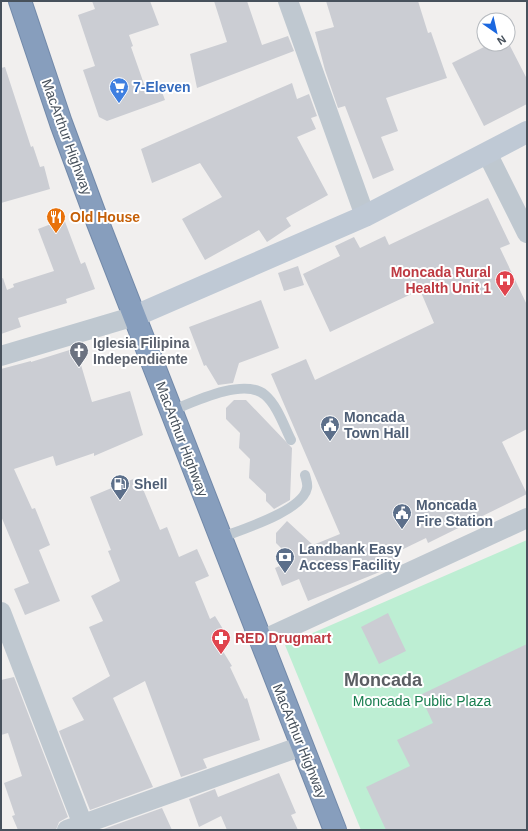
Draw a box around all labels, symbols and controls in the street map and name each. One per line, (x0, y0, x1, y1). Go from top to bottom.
north arrow (476, 12, 516, 52)
text: N (495, 33, 508, 48)
supermarket icon: 7-Eleven (108, 76, 130, 104)
street label: MacArthur Highway (39, 77, 95, 197)
place label: 7-Eleven (133, 79, 191, 95)
restaurant icon: Old House (45, 206, 67, 234)
place label: Old House (70, 209, 140, 225)
place label: Moncada Rural Health Unit 1 (391, 264, 491, 296)
hospital icon: Moncada Rural Health Unit 1 (494, 269, 516, 297)
place label: Iglesia Filipina Independiente (93, 335, 190, 367)
church icon: Iglesia Filipina Independiente (68, 340, 90, 368)
street label: MacArthur Highway (153, 379, 211, 499)
place label: Moncada Town Hall (344, 409, 409, 441)
public building icon: Moncada Town Hall (319, 414, 341, 442)
fuel station icon: Shell (109, 473, 131, 501)
place label: Shell (134, 476, 167, 492)
place label: Moncada Fire Station (416, 497, 493, 529)
public building icon: Moncada Fire Station (391, 502, 413, 530)
place label: Landbank Easy Access Facility (299, 541, 402, 573)
bank icon: Landbank Easy Access Facility (274, 546, 296, 574)
pharmacy icon: RED Drugmart (210, 627, 232, 655)
place label: RED Drugmart (235, 630, 332, 646)
district label: Moncada (344, 670, 423, 690)
street label: MacArthur Highway (270, 681, 330, 801)
park label: Moncada Public Plaza (353, 693, 491, 709)

